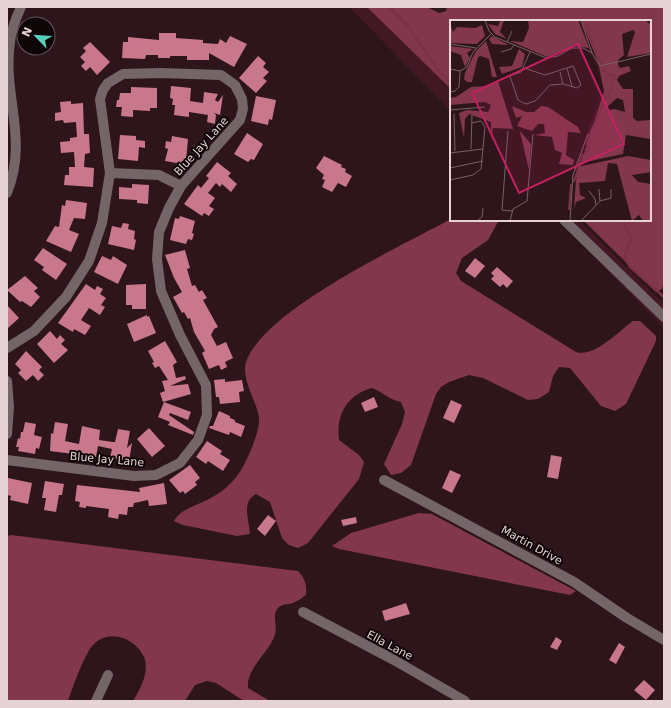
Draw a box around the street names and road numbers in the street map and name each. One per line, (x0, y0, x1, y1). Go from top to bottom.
street label: Blue Jay Lane (172, 114, 231, 178)
street label: Blue Jay Lane (69, 450, 145, 469)
street label: Martin Drive (499, 523, 565, 568)
street label: Ella Lane (365, 628, 415, 663)

